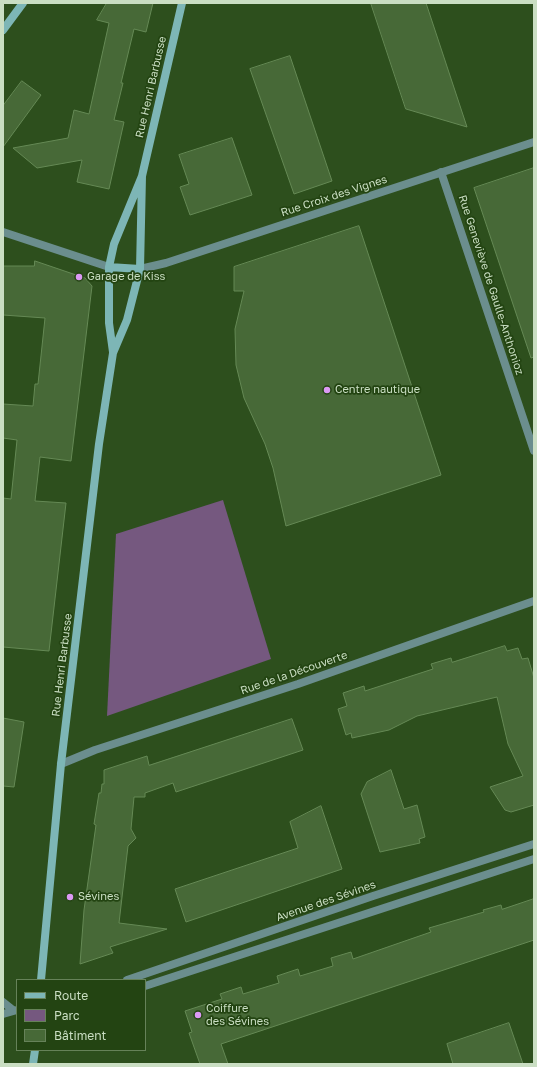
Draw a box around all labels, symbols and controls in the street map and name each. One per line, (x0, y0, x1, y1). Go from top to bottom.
street label: Rue Henri Barbusse (133, 35, 169, 139)
street label: Rue Croix des Vignes (279, 173, 389, 219)
street label: Rue Geneviève de Gaulle-Anthonioz (456, 193, 526, 377)
place label: Garage de Kiss (87, 270, 165, 284)
marker: Garage de Kiss (74, 272, 84, 282)
place label: Centre nautique (335, 383, 420, 397)
marker: Centre nautique (322, 385, 332, 395)
street label: Rue Henri Barbusse (49, 613, 75, 717)
street label: Rue de la Découverte (239, 648, 349, 698)
street label: Avenue des Sévines (274, 878, 378, 924)
place label: Sévines (78, 890, 119, 904)
marker: Sévines (65, 892, 75, 902)
legend (16, 979, 146, 1051)
text: Route (54, 988, 88, 1003)
place label: Coiffure des Sévines (206, 1002, 269, 1028)
text: Parc (54, 1008, 80, 1023)
marker: Coiffure des Sévines (193, 1010, 203, 1020)
text: Bâtiment (54, 1028, 106, 1043)

